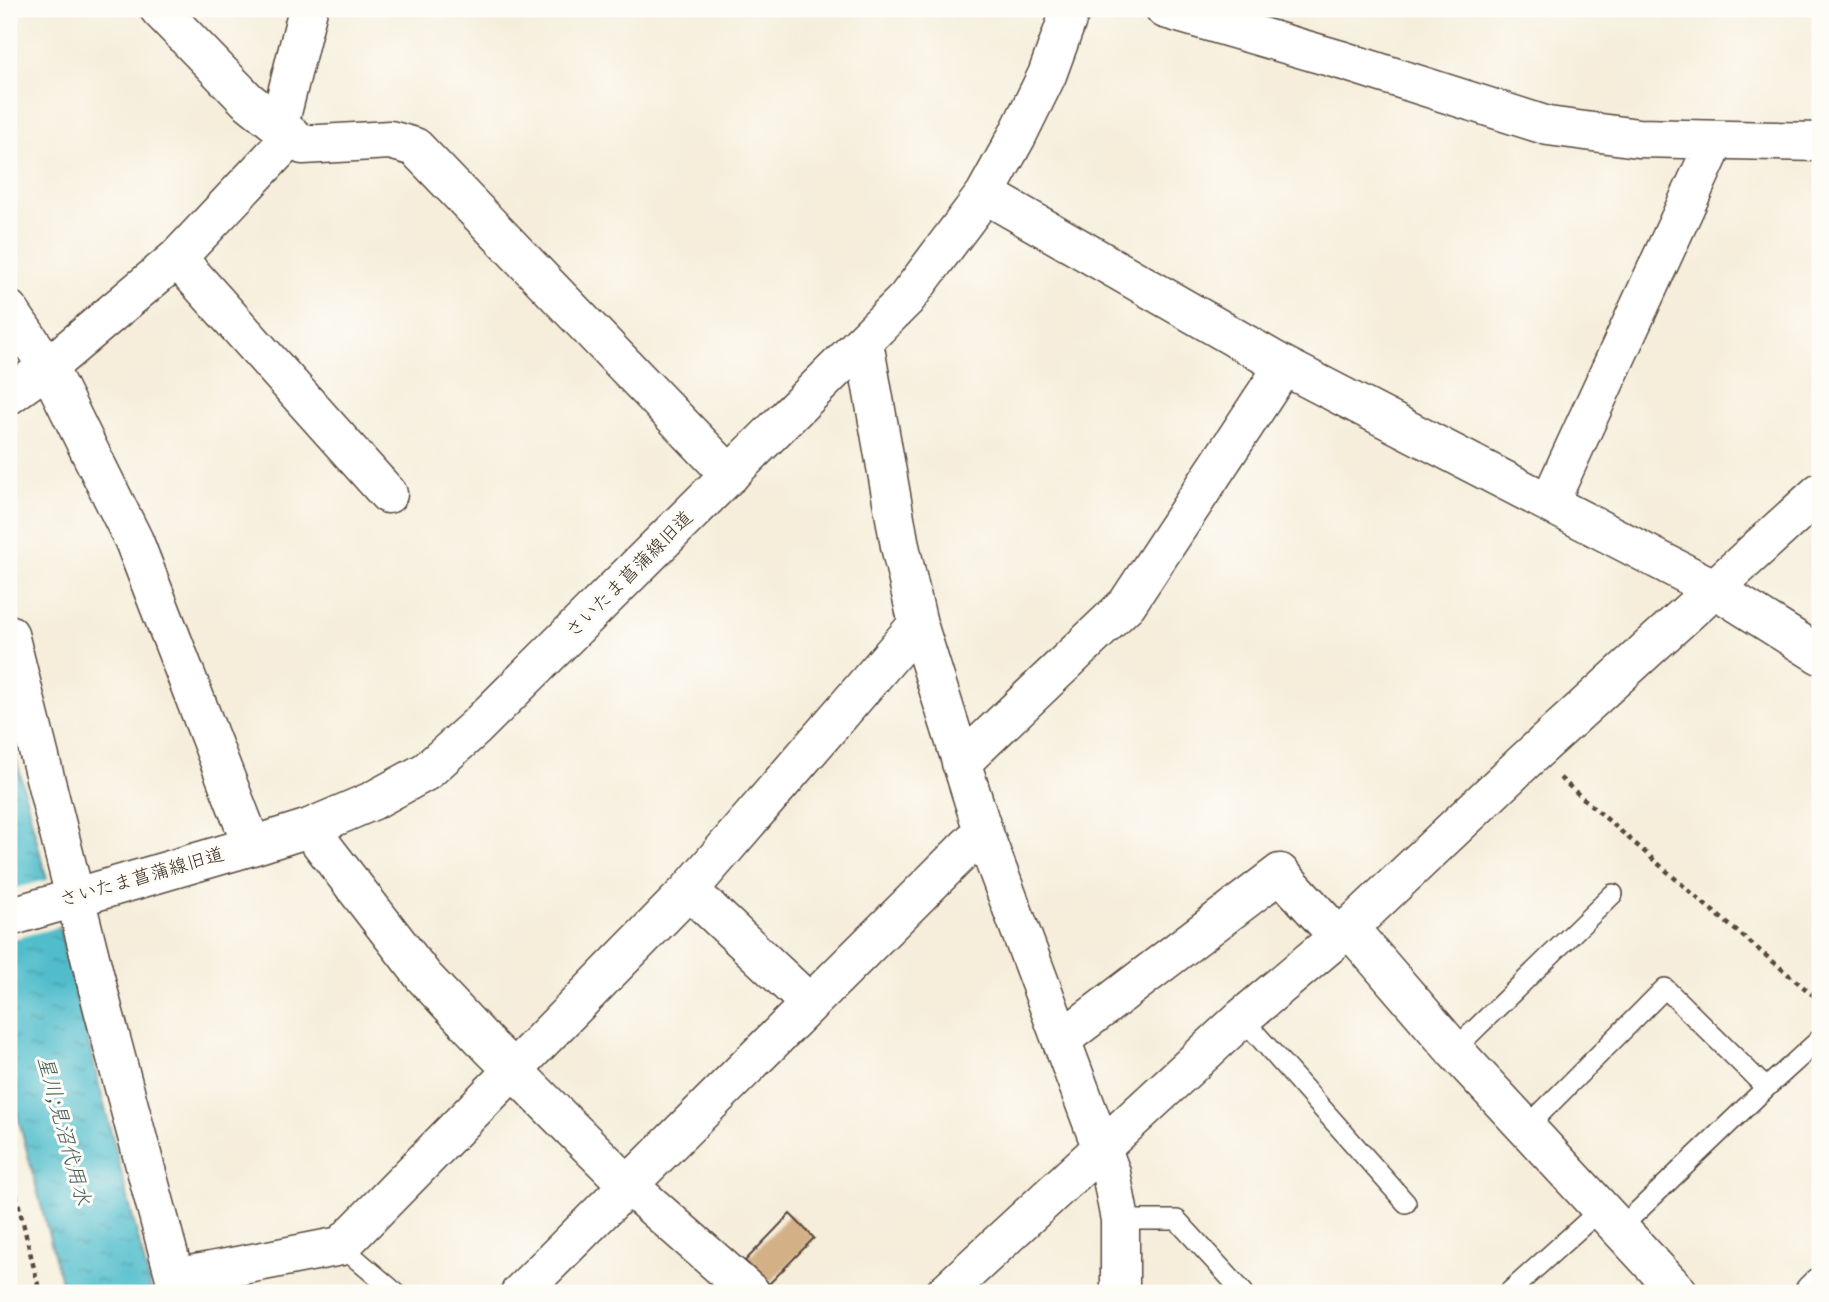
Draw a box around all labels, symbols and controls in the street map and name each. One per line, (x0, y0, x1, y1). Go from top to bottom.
street label: さいたま菖蒲線旧道 (559, 504, 701, 646)
street label: さいたま菖蒲線旧道 (56, 840, 228, 916)
water label: 星川;見沼代用水 (27, 1053, 99, 1209)

